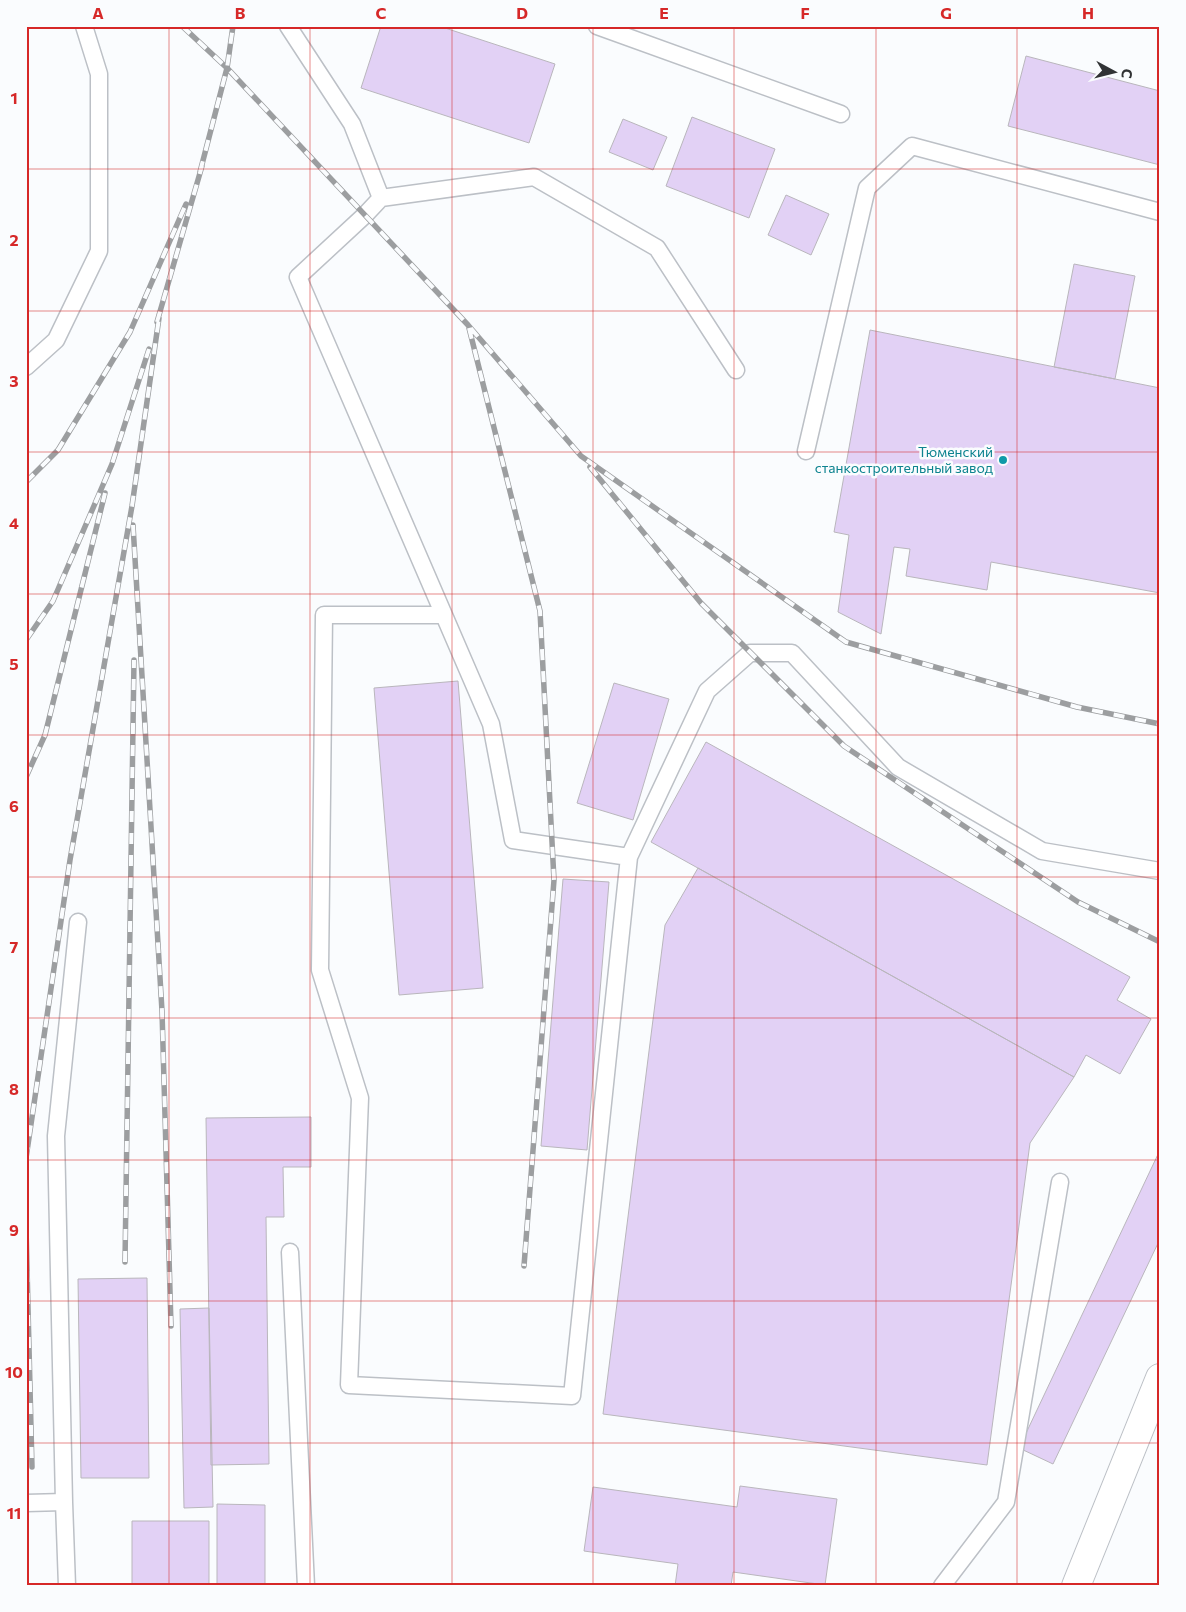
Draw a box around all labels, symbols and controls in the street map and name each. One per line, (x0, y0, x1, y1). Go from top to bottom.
text: A (92, 3, 104, 22)
text: B (235, 3, 246, 22)
text: C (376, 3, 387, 22)
text: D (516, 3, 528, 22)
text: E (659, 3, 669, 22)
text: F (800, 3, 810, 22)
text: G (940, 3, 952, 22)
text: H (1082, 3, 1094, 22)
north arrow (1088, 48, 1138, 98)
text: С (1118, 68, 1136, 79)
text: 1 (10, 88, 18, 107)
text: 2 (9, 230, 19, 249)
text: 3 (9, 371, 19, 390)
place label: Тюменский станкостроительный завод (815, 443, 993, 476)
marker: Тюменский станкостроительный завод (997, 454, 1009, 466)
text: 4 (9, 513, 19, 532)
text: 5 (9, 654, 19, 673)
text: 6 (9, 796, 19, 815)
text: 7 (10, 937, 19, 956)
text: 8 (9, 1079, 19, 1098)
text: 9 (9, 1220, 19, 1239)
text: 10 (5, 1362, 23, 1381)
text: 11 (7, 1503, 21, 1522)

